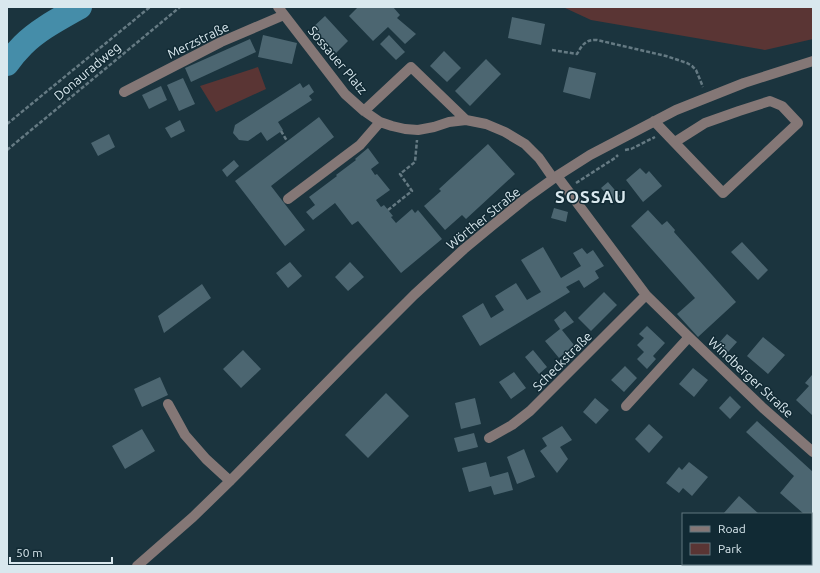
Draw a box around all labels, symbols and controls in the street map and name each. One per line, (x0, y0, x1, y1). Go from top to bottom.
street label: Merzstraße (165, 19, 231, 61)
street label: Sossauer Platz (306, 23, 370, 97)
street label: Donauradweg (51, 39, 123, 103)
street label: Wörther Straße (443, 184, 523, 252)
district label: SOSSAU (555, 187, 627, 206)
street label: Scheckstraße (530, 329, 594, 393)
street label: Windberger Straße (706, 334, 796, 420)
legend (682, 513, 812, 565)
text: Road (718, 522, 746, 535)
scale bar (10, 539, 112, 565)
text: Park (718, 542, 742, 555)
text: 50 m (16, 546, 43, 559)

